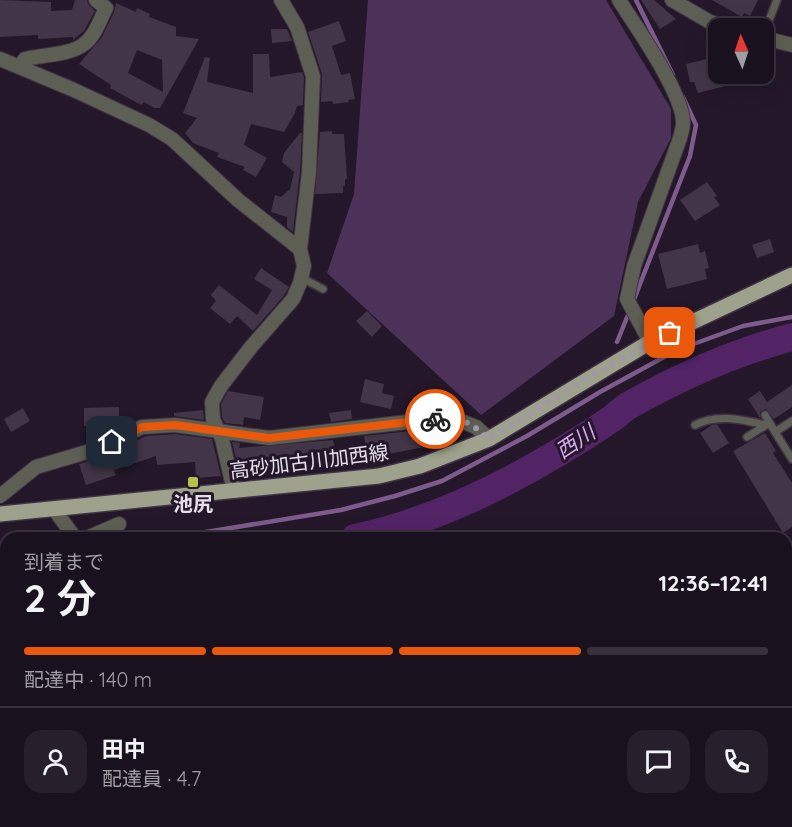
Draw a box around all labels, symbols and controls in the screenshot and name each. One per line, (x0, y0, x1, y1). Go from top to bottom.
north arrow (708, 18, 774, 84)
map controls (708, 18, 774, 84)
pin (644, 307, 695, 358)
icon: bag (653, 316, 686, 349)
courier (405, 389, 465, 449)
icon: bike (419, 403, 452, 436)
pin (86, 416, 137, 467)
water label: 西川 (550, 417, 601, 464)
icon: home (95, 425, 128, 458)
street label: 高砂加古川加西線 (228, 439, 390, 483)
marker: 池尻 (186, 475, 200, 489)
place label: 池尻 (173, 491, 213, 516)
text: 到着まで (24, 549, 104, 574)
text: 12:36–12:41 (659, 569, 768, 597)
text: 2 分 (24, 573, 96, 622)
text: 配達中 · 140 m (24, 667, 152, 692)
button: person (24, 730, 87, 793)
button: chat (627, 730, 690, 793)
button: phone (705, 730, 768, 793)
text: 田中 (102, 735, 146, 763)
text: 配達員 · 4.7 (102, 766, 201, 791)

